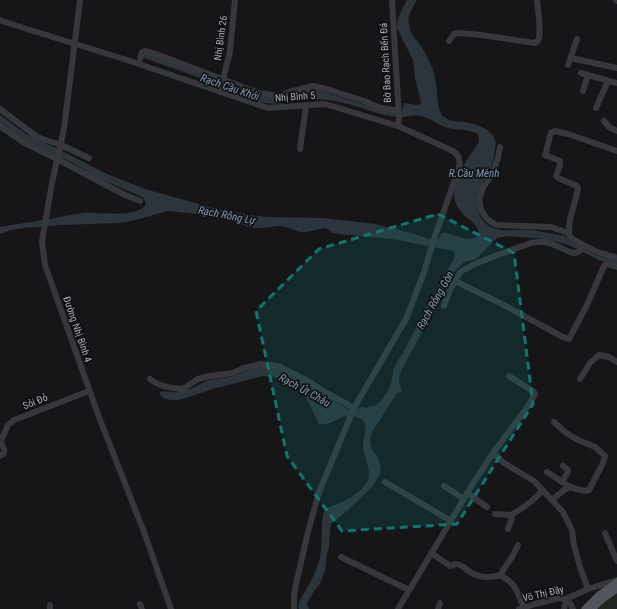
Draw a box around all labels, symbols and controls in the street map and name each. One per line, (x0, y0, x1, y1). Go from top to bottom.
street label: Nhị Bình 26 (212, 15, 230, 61)
street label: Bờ Bao Rạch Bến Đá (377, 22, 394, 103)
water label: Rạch Cầu Khởi (199, 71, 261, 104)
street label: Nhị Bình 5 (275, 90, 316, 104)
water label: R.Cầu Mênh (449, 167, 499, 180)
water label: Rạch Rỗng Lự (197, 204, 258, 228)
water label: Rạch Rỗng Gòn (414, 269, 457, 331)
street label: Đường Nhị Bình 4 (60, 295, 94, 364)
water label: Rạch Út Châu (277, 371, 333, 410)
street label: Sỏi Đỏ (21, 392, 49, 411)
street label: Võ Thị Đầy (521, 582, 565, 605)

